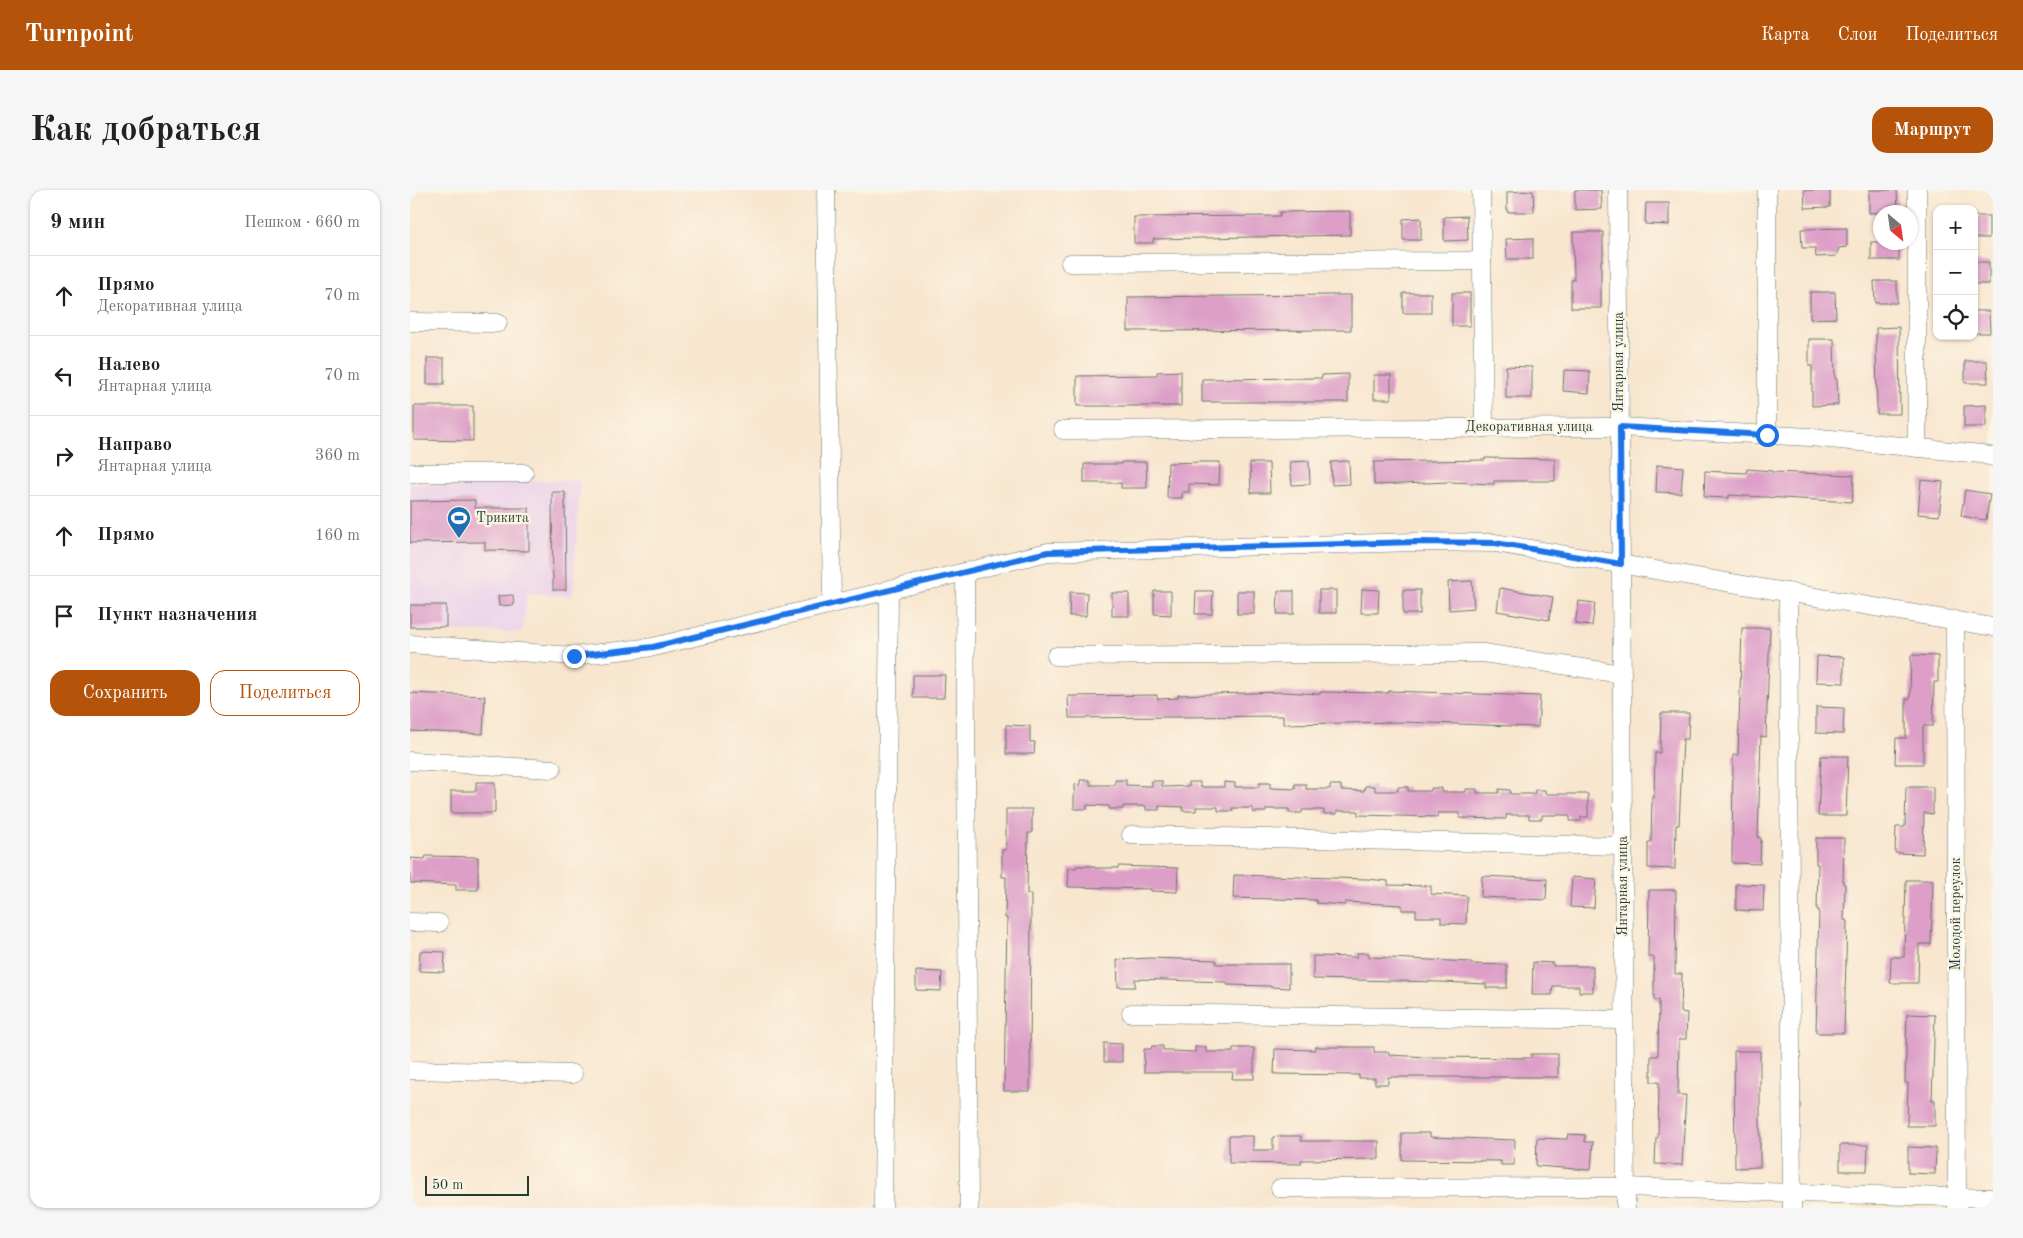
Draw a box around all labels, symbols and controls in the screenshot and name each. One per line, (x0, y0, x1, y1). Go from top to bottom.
text: Turnpoint (25, 23, 133, 47)
text: Карта (1761, 26, 1810, 44)
text: Слои (1838, 26, 1877, 44)
text: Поделиться (1905, 26, 1998, 44)
button: Маршрут (1872, 107, 1993, 153)
text: Как добраться (30, 113, 261, 148)
north arrow (1873, 205, 1918, 250)
map controls (1933, 205, 1978, 340)
button: + (1933, 205, 1978, 250)
text: 9 мин (50, 212, 105, 233)
text: Пешком · 660 m (244, 215, 360, 231)
button: − (1933, 250, 1978, 295)
text: Прямо (97, 276, 155, 295)
icon: ahead (50, 282, 78, 310)
text: 70 m (324, 288, 360, 304)
button: locate (1933, 295, 1978, 340)
text: Декоративная улица (97, 299, 243, 315)
street label: Янтарная улица (1612, 312, 1626, 412)
text: Налево (97, 356, 160, 375)
icon: left (50, 362, 78, 390)
text: 70 m (324, 368, 360, 384)
text: Янтарная улица (97, 379, 212, 395)
street label: Декоративная улица (1465, 420, 1593, 434)
route start (1756, 424, 1779, 447)
text: Направо (97, 436, 172, 455)
icon: right (50, 442, 78, 470)
text: 360 m (315, 448, 360, 464)
text: Янтарная улица (97, 459, 212, 475)
sports icon: Трикита (446, 505, 472, 539)
place label: Трикита (476, 511, 529, 525)
icon: ahead (50, 522, 78, 550)
text: Прямо (97, 526, 155, 545)
text: 160 m (315, 528, 360, 544)
icon: arrive (50, 602, 78, 630)
text: Пункт назначения (97, 606, 257, 625)
route end (563, 645, 586, 668)
button: Сохранить (50, 670, 200, 716)
button: Поделиться (210, 670, 360, 716)
street label: Янтарная улица (1616, 836, 1630, 936)
street label: Молодой переулок (1949, 857, 1963, 971)
scale bar (425, 1173, 529, 1196)
text: 50 m (432, 1178, 463, 1192)

